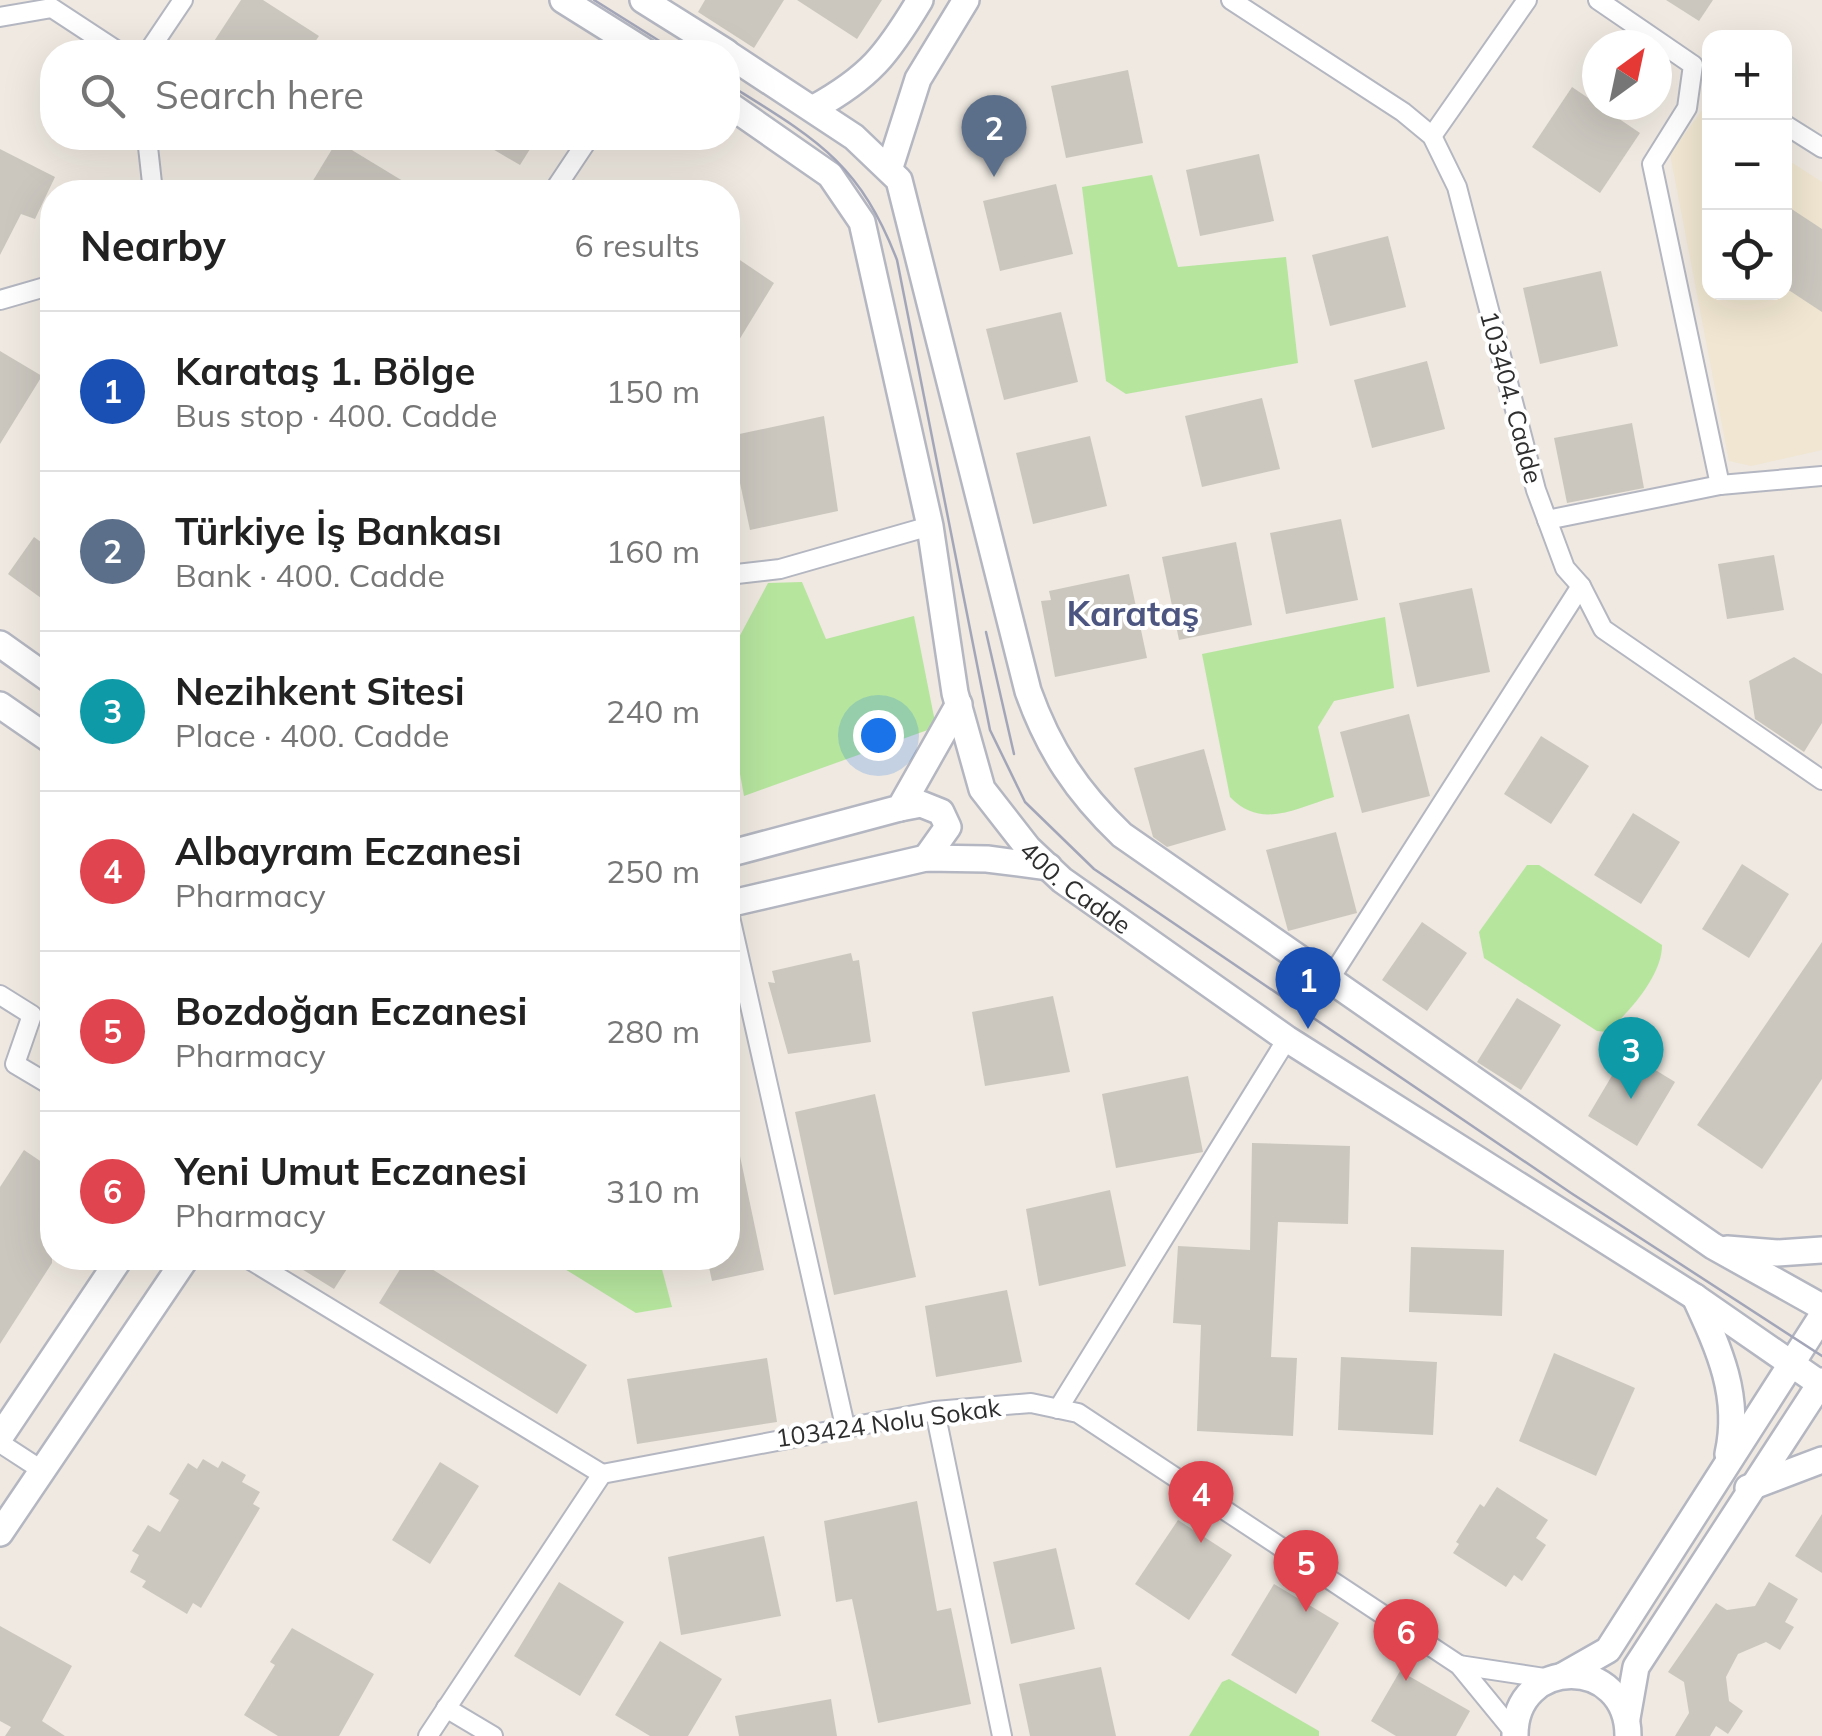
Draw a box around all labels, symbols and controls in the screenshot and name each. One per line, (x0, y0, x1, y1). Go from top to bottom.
north arrow (1582, 30, 1672, 120)
map controls (1702, 30, 1792, 300)
button: + (1702, 30, 1792, 120)
search box (40, 40, 740, 150)
icon: search (75, 68, 130, 123)
text: Search here (155, 71, 364, 119)
pin: 2 (962, 94, 1026, 177)
button: − (1702, 120, 1792, 210)
button: locate (1702, 210, 1792, 300)
text: Nearby (80, 219, 226, 272)
text: 6 results (575, 225, 700, 265)
street label: 103404. Cadde (1474, 307, 1550, 487)
text: Karataş 1. Bölge (175, 347, 475, 395)
text: 1 (103, 371, 122, 411)
text: 150 m (606, 371, 700, 411)
text: Bus stop · 400. Cadde (175, 395, 497, 435)
text: Türkiye İş Bankası (175, 507, 502, 555)
text: 2 (103, 531, 122, 571)
text: 160 m (606, 531, 700, 571)
text: Bank · 400. Cadde (175, 555, 445, 595)
district label: Karataş (1067, 591, 1199, 635)
text: Nezihkent Sitesi (175, 667, 465, 715)
text: 3 (103, 691, 122, 731)
text: 240 m (606, 691, 700, 731)
your location (853, 710, 904, 761)
text: Place · 400. Cadde (175, 715, 449, 755)
text: Albayram Eczanesi (175, 827, 522, 875)
street label: 400. Cadde (1014, 834, 1138, 940)
text: 4 (103, 851, 122, 891)
text: 250 m (606, 851, 700, 891)
text: Pharmacy (175, 875, 326, 915)
pin: 1 (1276, 946, 1340, 1029)
text: Bozdoğan Eczanesi (175, 987, 527, 1035)
text: 5 (103, 1011, 122, 1051)
text: 280 m (606, 1011, 700, 1051)
pin: 3 (1598, 1016, 1664, 1099)
text: Pharmacy (175, 1035, 326, 1075)
text: Yeni Umut Eczanesi (175, 1147, 527, 1195)
text: 6 (103, 1171, 122, 1211)
text: 310 m (606, 1171, 700, 1211)
text: Pharmacy (175, 1195, 326, 1235)
street label: 103424 Nolu Sokak (774, 1391, 1004, 1453)
pin: 4 (1168, 1460, 1234, 1543)
pin: 5 (1274, 1530, 1338, 1612)
pin: 6 (1374, 1598, 1438, 1681)

